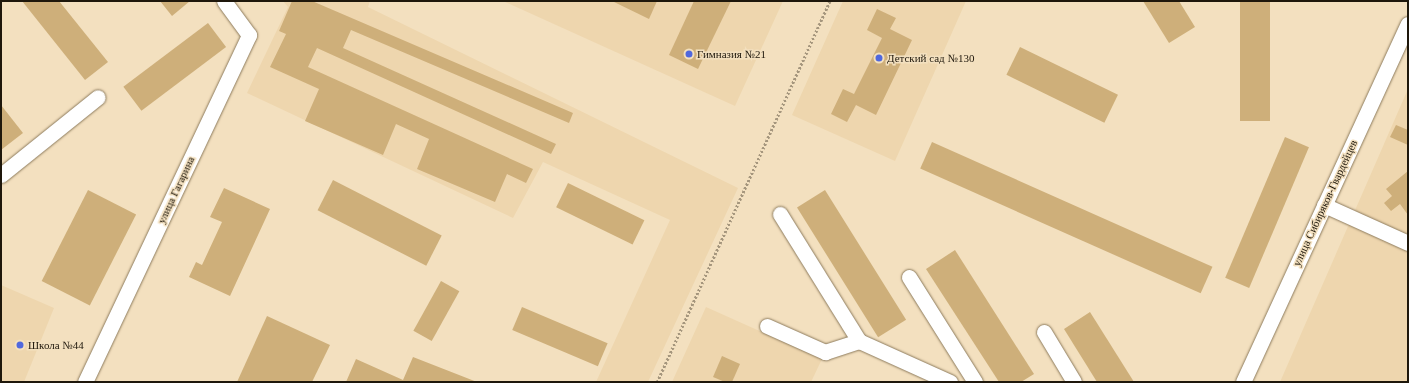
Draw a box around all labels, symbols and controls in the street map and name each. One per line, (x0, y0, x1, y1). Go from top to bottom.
place label: Гимназия №21 (697, 47, 766, 61)
marker: Гимназия №21 (684, 49, 694, 59)
place label: Детский сад №130 (887, 51, 974, 65)
marker: Детский сад №130 (874, 53, 884, 63)
street label: улица Сибиряков-Гвардейцев (1290, 138, 1360, 268)
street label: улица Гагарина (155, 154, 197, 226)
place label: Школа №44 (28, 338, 84, 352)
marker: Школа №44 (15, 340, 25, 350)

